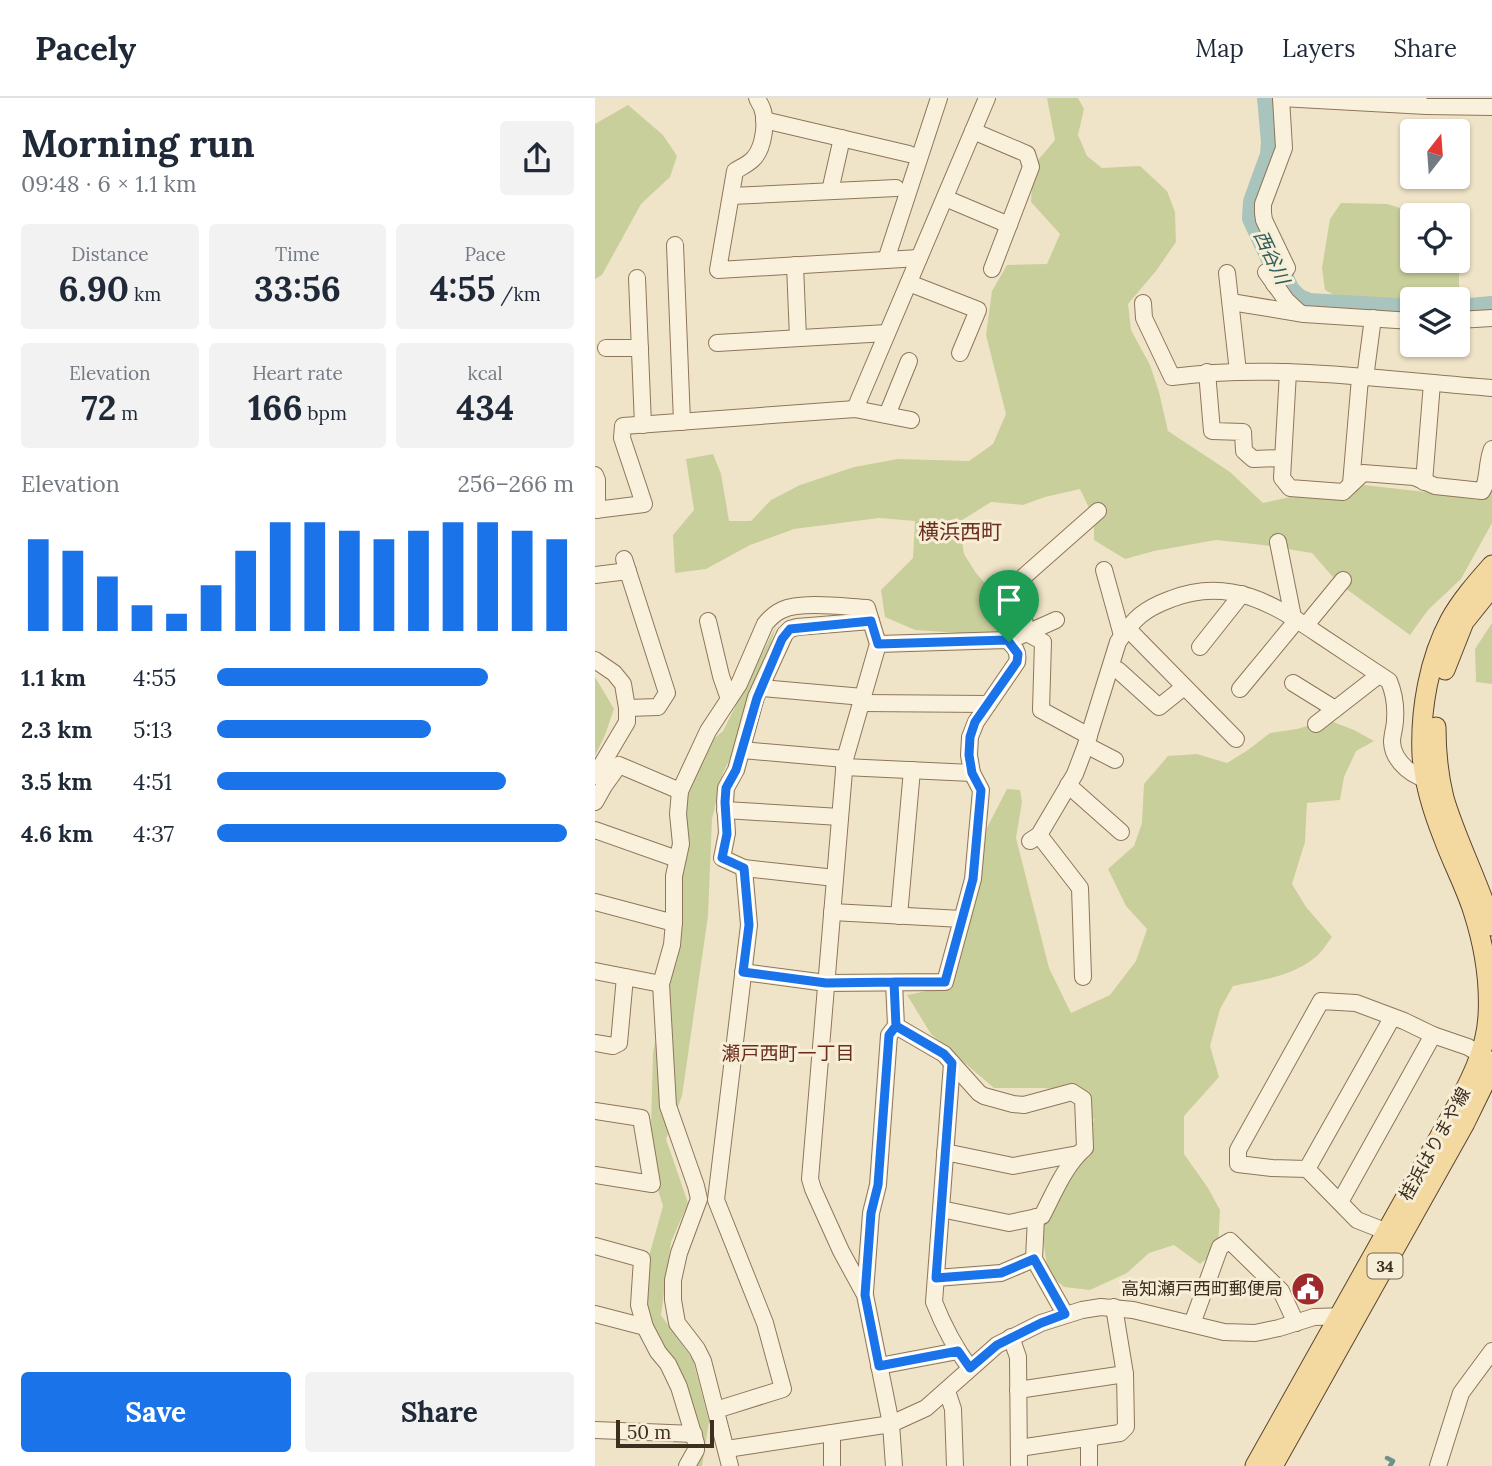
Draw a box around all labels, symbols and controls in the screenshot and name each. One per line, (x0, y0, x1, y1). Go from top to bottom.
text: Pacely (35, 27, 136, 69)
text: Map (1195, 33, 1244, 64)
text: Layers (1282, 33, 1355, 64)
text: Share (1393, 33, 1457, 64)
text: Morning run (21, 119, 255, 167)
north arrow (1400, 119, 1470, 189)
map controls (1400, 119, 1470, 357)
button: share (500, 121, 574, 195)
text: 09:48 · 6 × 1.1 km (21, 169, 197, 198)
button: locate (1400, 203, 1470, 273)
water label: 西谷川 (1249, 226, 1296, 290)
text: Distance (71, 242, 148, 266)
text: Time (275, 242, 320, 266)
text: Pace (464, 242, 506, 266)
text: 6.90 (58, 266, 129, 311)
text: 33:56 (254, 266, 341, 311)
text: 4:55 (430, 266, 495, 311)
text: km (129, 282, 161, 306)
text: /km (495, 282, 541, 306)
button: layers (1400, 287, 1470, 357)
text: Elevation (69, 361, 151, 385)
text: Heart rate (252, 361, 343, 385)
text: kcal (468, 361, 503, 385)
text: 72 (81, 385, 116, 430)
text: 166 (248, 385, 303, 430)
text: 434 (456, 385, 514, 430)
text: m (116, 401, 138, 425)
text: bpm (303, 401, 347, 425)
text: Elevation (21, 469, 120, 498)
text: 256–266 m (457, 469, 574, 498)
district label: 横浜西町 (918, 518, 1002, 545)
pin (979, 570, 1039, 642)
icon: arrive (990, 581, 1028, 619)
text: 1.1 km (21, 663, 86, 692)
text: 4:55 (133, 663, 176, 692)
text: 2.3 km (21, 715, 92, 744)
text: 5:13 (133, 715, 172, 744)
text: 3.5 km (21, 767, 93, 796)
text: 4:51 (133, 767, 172, 796)
text: 4.6 km (21, 819, 93, 848)
text: 4:37 (133, 819, 174, 848)
district label: 瀬戸西町一丁目 (721, 1041, 855, 1065)
street label: 桂浜はりまや線 (1394, 1083, 1475, 1204)
road number: 34 (1367, 1254, 1403, 1278)
public building icon: 高知瀬戸西町郵便局 (1289, 1270, 1327, 1308)
place label: 高知瀬戸西町郵便局 (1121, 1277, 1283, 1300)
button: Save (21, 1372, 291, 1452)
button: Share (305, 1372, 574, 1452)
scale bar (616, 1417, 714, 1449)
text: 50 m (627, 1420, 671, 1444)

